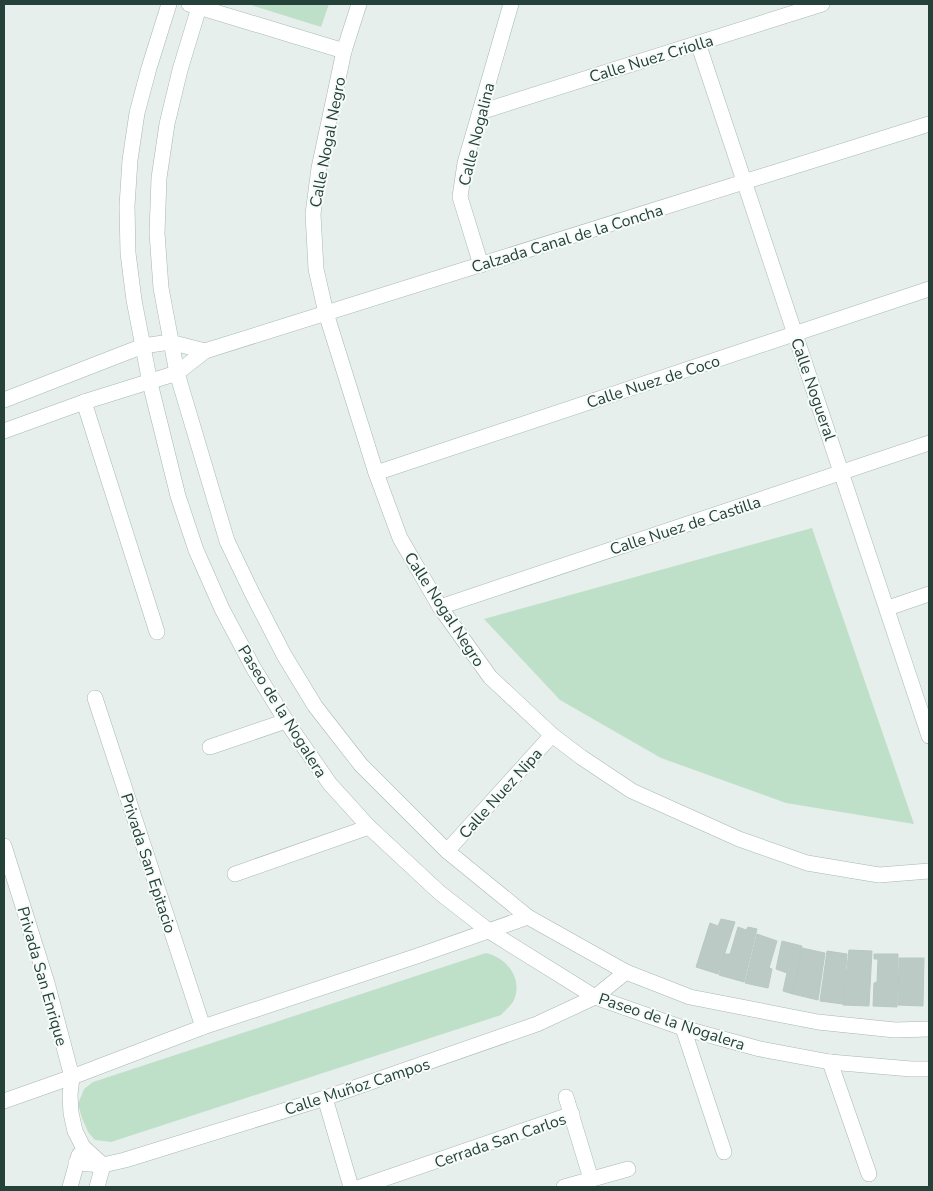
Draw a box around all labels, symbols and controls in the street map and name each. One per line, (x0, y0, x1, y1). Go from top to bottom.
street label: Calle Nuez Criolla (586, 30, 716, 88)
street label: Calle Nogal Negro (305, 75, 351, 209)
street label: Calle Nogalina (454, 80, 500, 188)
street label: Calzada Canal de la Concha (469, 199, 666, 279)
street label: Calle Nogueral (785, 335, 841, 444)
street label: Calle Nuez de Coco (584, 350, 723, 414)
street label: Calle Nuez de Castilla (607, 491, 764, 561)
street label: Calle Nogal Negro (399, 548, 490, 671)
street label: Paseo de la Nogalera (232, 641, 332, 782)
street label: Calle Nuez Nipa (454, 744, 547, 844)
street label: Privada San Epitacio (115, 791, 181, 936)
street label: Privada San Enrique (12, 904, 72, 1049)
street label: Paseo de la Nogalera (596, 988, 748, 1056)
street label: Calle Muñoz Campos (282, 1053, 433, 1121)
street label: Cerrada San Carlos (432, 1108, 569, 1174)

